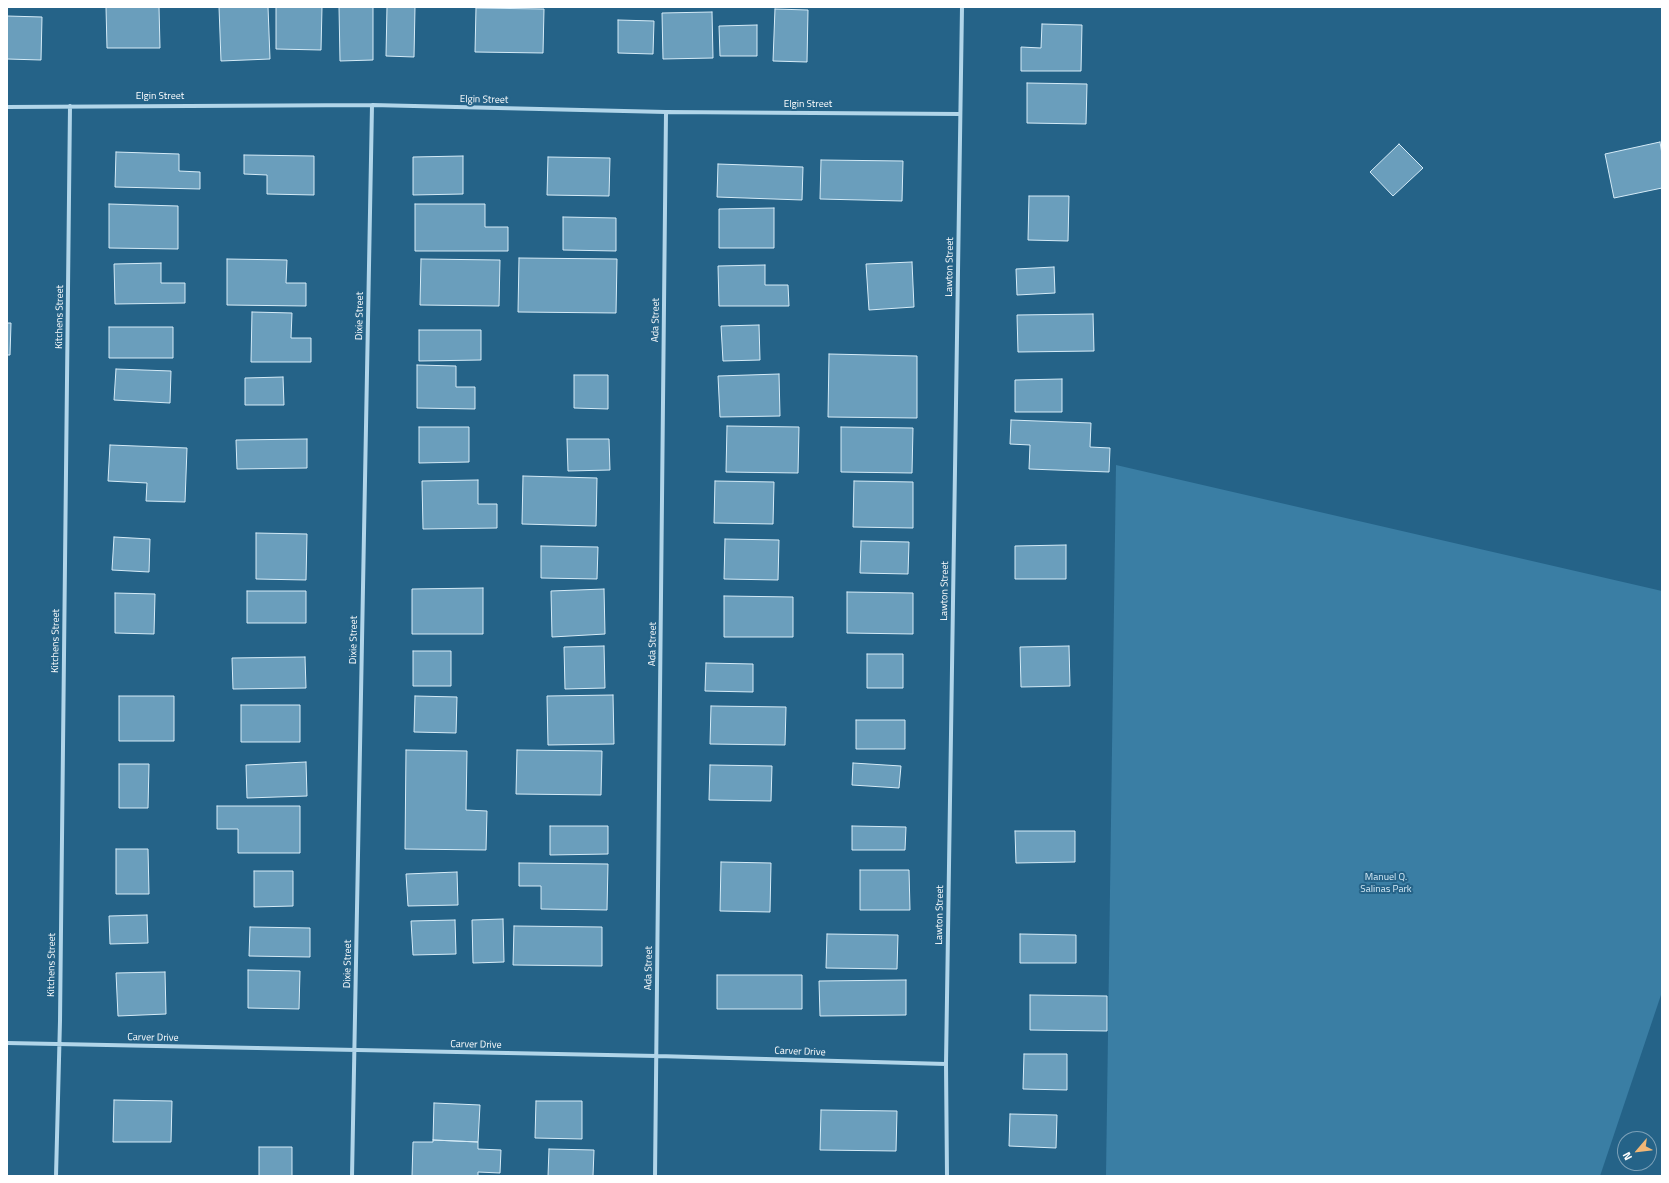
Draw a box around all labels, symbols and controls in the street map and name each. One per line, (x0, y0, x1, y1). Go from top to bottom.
street label: Elgin Street (136, 91, 184, 103)
street label: Elgin Street (460, 94, 508, 106)
street label: Elgin Street (784, 99, 832, 111)
street label: Lawton Street (943, 237, 957, 297)
street label: Kitchens Street (53, 285, 67, 349)
street label: Dixie Street (354, 292, 366, 340)
street label: Ada Street (650, 298, 662, 342)
street label: Lawton Street (938, 561, 952, 621)
street label: Kitchens Street (49, 609, 63, 673)
street label: Dixie Street (348, 616, 360, 664)
street label: Ada Street (647, 622, 659, 666)
park label: Manuel Q. Salinas Park (1360, 872, 1412, 896)
street label: Lawton Street (933, 885, 947, 945)
street label: Kitchens Street (45, 933, 59, 997)
street label: Dixie Street (342, 940, 354, 988)
street label: Ada Street (643, 946, 655, 990)
street label: Carver Drive (127, 1032, 179, 1044)
street label: Carver Drive (450, 1039, 502, 1051)
street label: Carver Drive (774, 1045, 826, 1059)
north arrow (1617, 1131, 1657, 1171)
text: N (1618, 1149, 1636, 1163)

